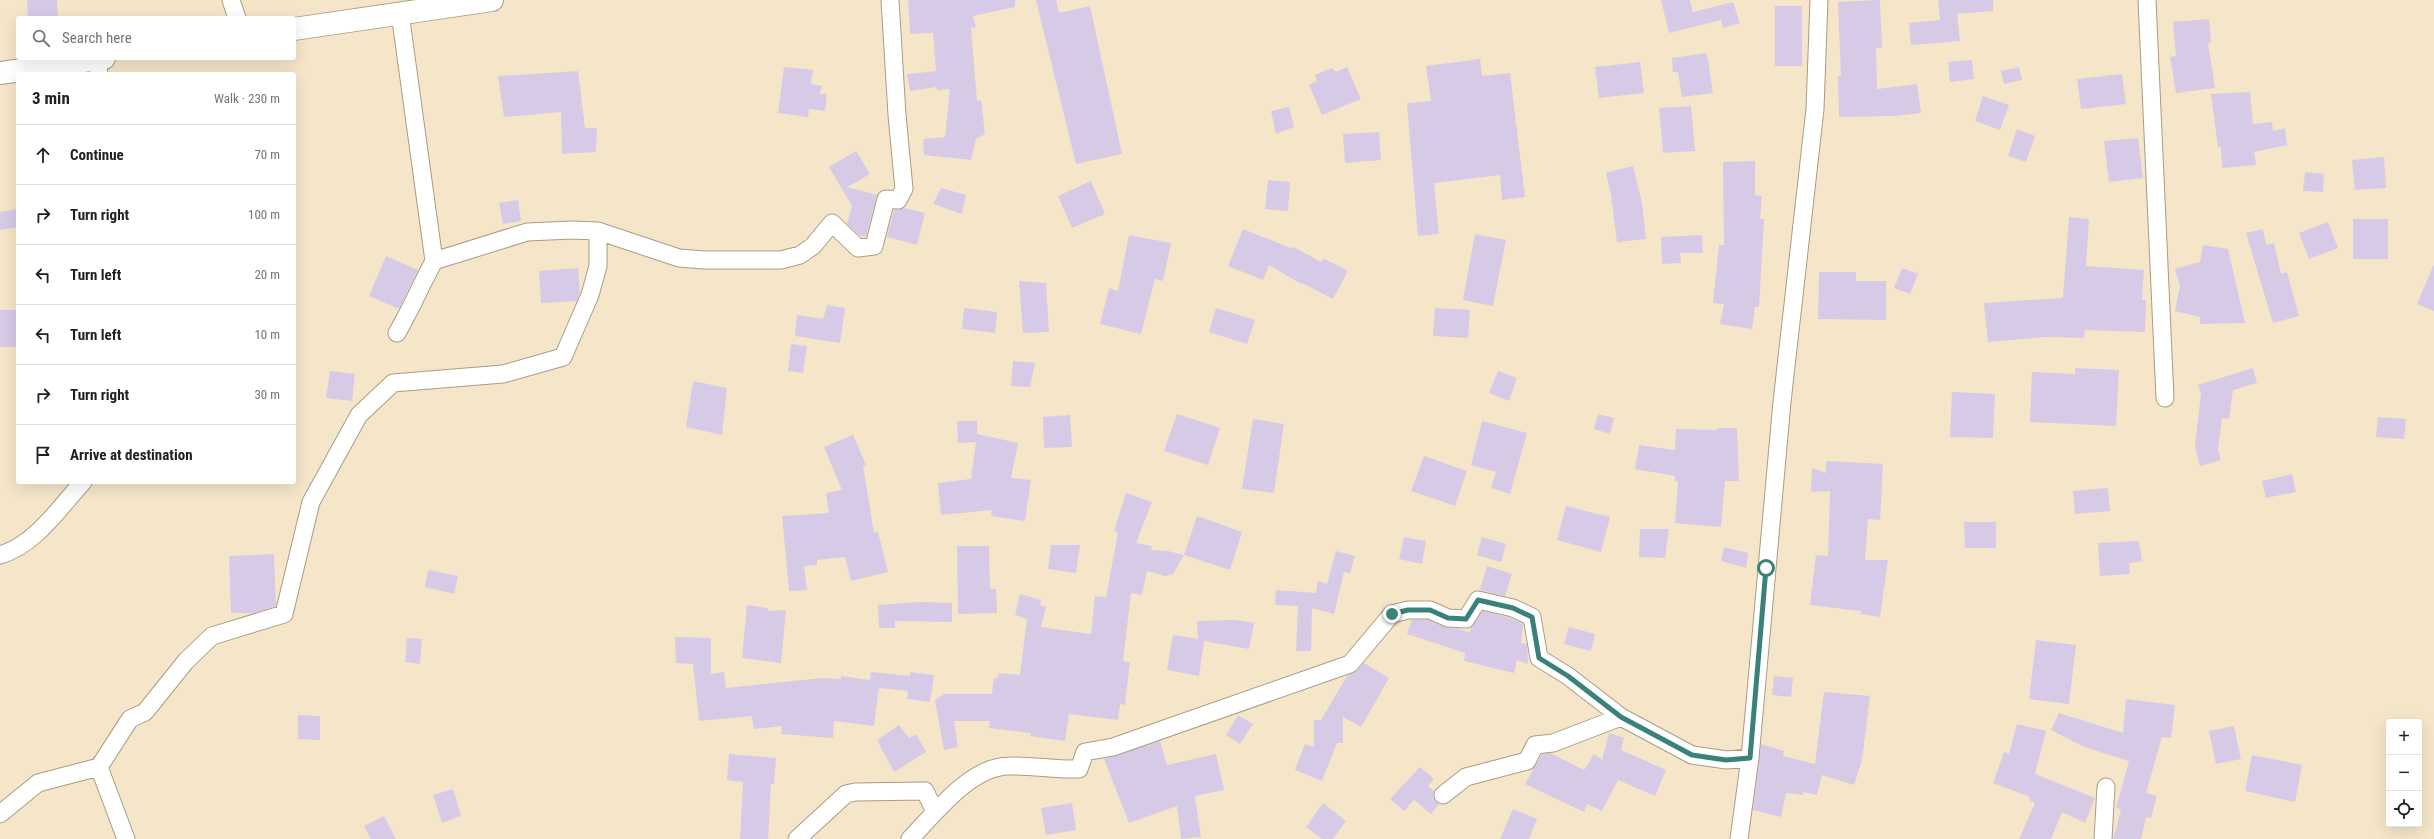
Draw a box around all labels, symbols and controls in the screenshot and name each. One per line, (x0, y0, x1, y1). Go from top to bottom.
search box (16, 16, 296, 60)
icon: search (30, 27, 52, 49)
text: Search here (62, 29, 132, 47)
text: 3 min (32, 88, 70, 108)
text: Walk · 230 m (214, 91, 280, 106)
icon: ahead (32, 144, 54, 166)
text: Continue (70, 146, 124, 164)
text: 70 m (254, 147, 280, 162)
icon: right (32, 204, 54, 226)
text: Turn right (70, 206, 129, 224)
text: 100 m (248, 207, 280, 222)
icon: left (32, 264, 54, 286)
text: Turn left (70, 266, 121, 284)
text: 20 m (254, 267, 280, 282)
icon: left (32, 324, 54, 346)
text: Turn left (70, 326, 121, 344)
text: 10 m (254, 327, 280, 342)
icon: right (32, 384, 54, 406)
text: Turn right (70, 386, 129, 404)
text: 30 m (254, 387, 280, 402)
icon: arrive (32, 444, 54, 466)
text: Arrive at destination (70, 446, 193, 464)
route start (1757, 559, 1775, 577)
route end (1383, 605, 1401, 623)
map controls (2386, 719, 2422, 827)
button: + (2386, 719, 2422, 755)
button: − (2386, 755, 2422, 791)
button: locate (2386, 791, 2422, 827)

